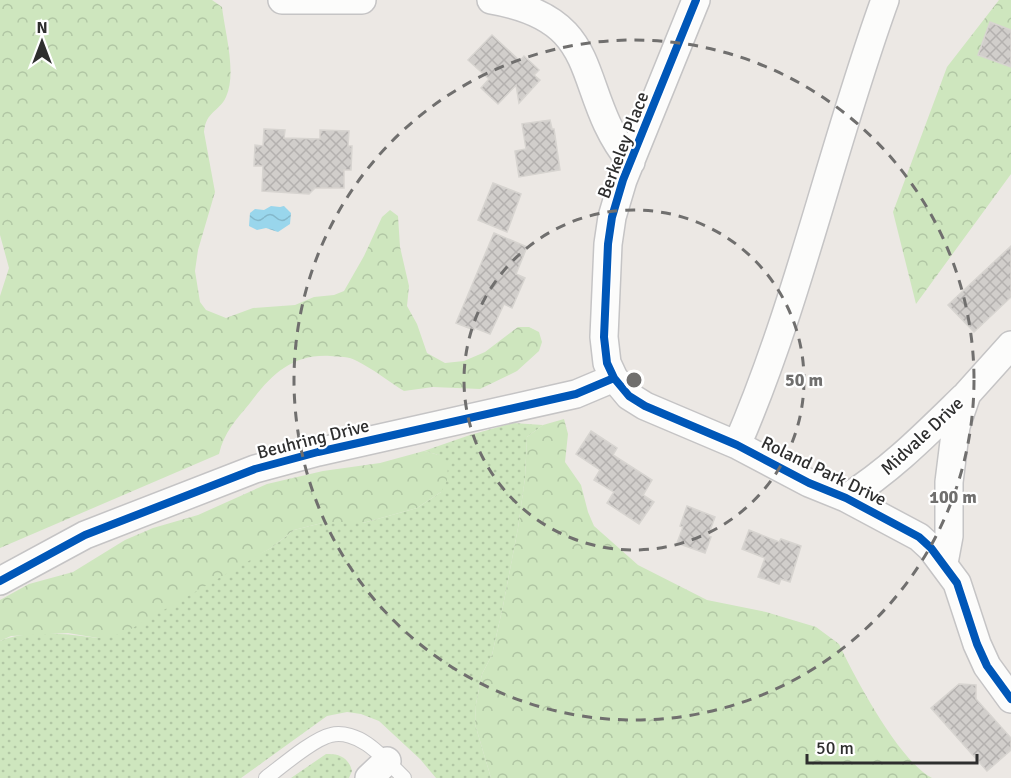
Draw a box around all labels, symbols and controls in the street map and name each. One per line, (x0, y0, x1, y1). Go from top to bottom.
north arrow (12, 12, 72, 72)
text: N (36, 18, 48, 38)
street label: Berkeley Place (593, 89, 653, 201)
text: 50 m (785, 369, 823, 391)
centre of rings (624, 370, 644, 390)
street label: Midvale Drive (876, 392, 968, 480)
street label: Beuhring Drive (255, 414, 371, 464)
street label: Roland Park Drive (758, 431, 890, 511)
text: 100 m (929, 486, 977, 508)
scale bar (807, 727, 976, 765)
text: 50 m (816, 737, 854, 759)

